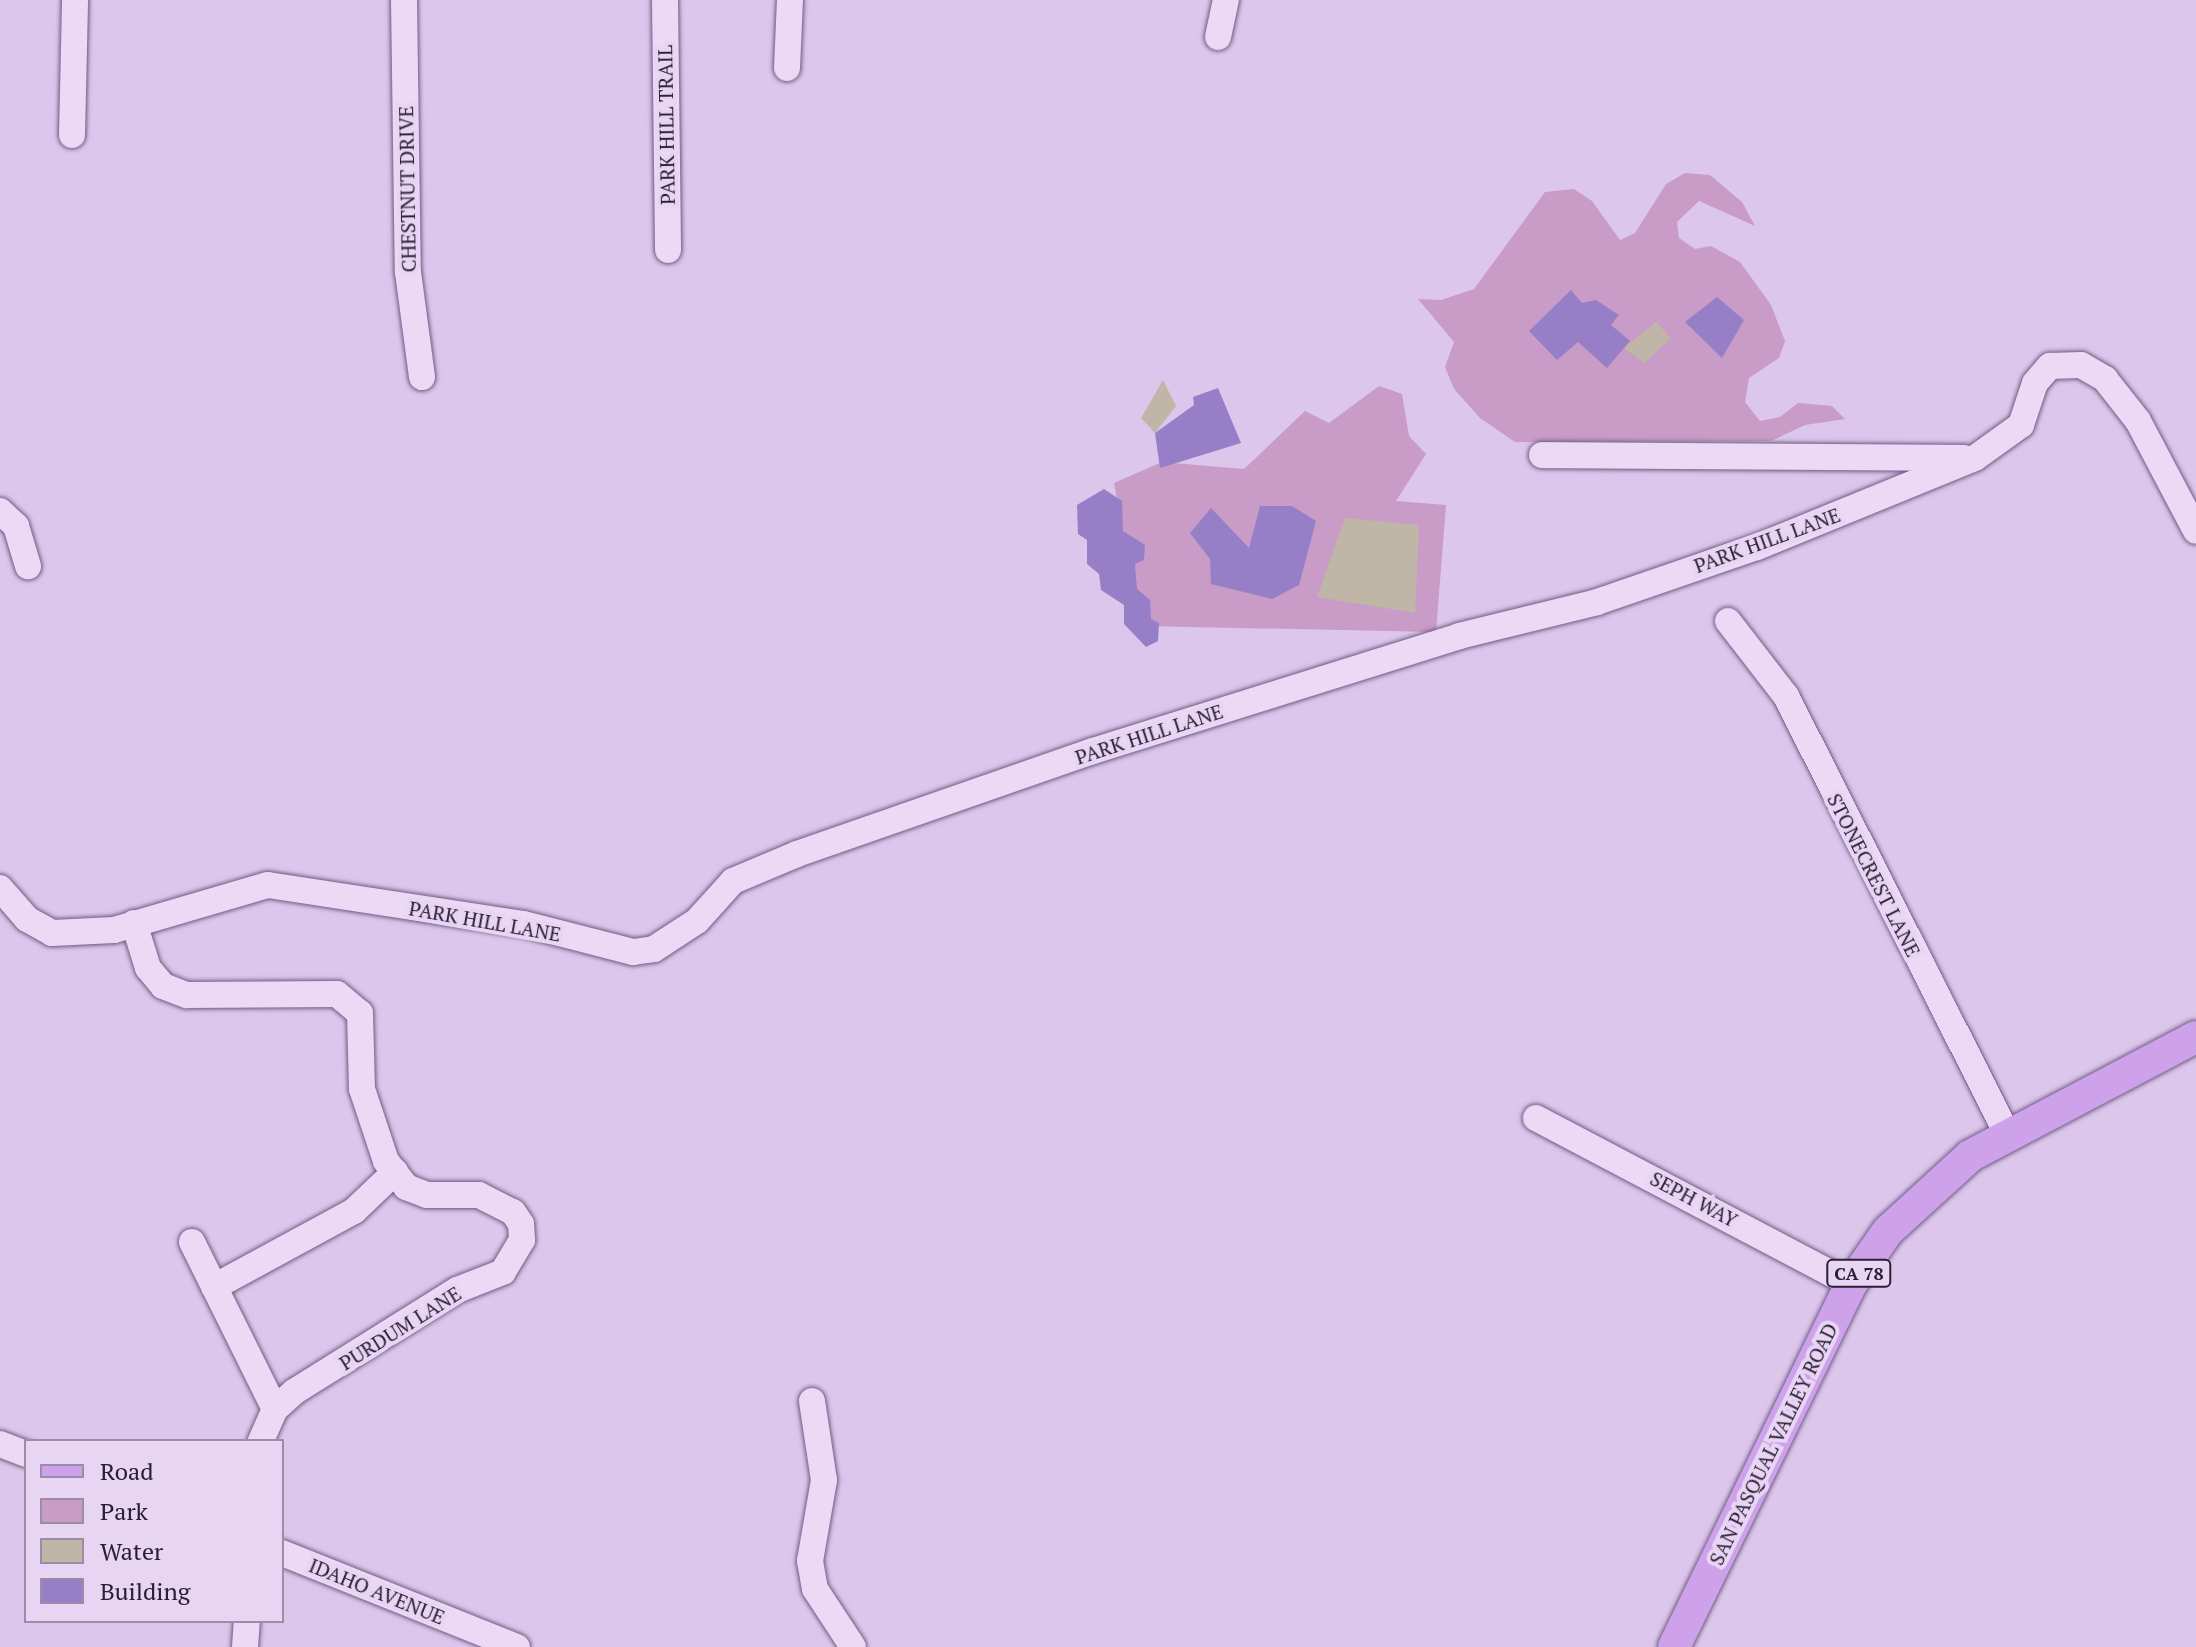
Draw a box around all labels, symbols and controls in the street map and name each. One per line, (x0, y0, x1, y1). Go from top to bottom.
street label: PARK HILL TRAIL (653, 45, 679, 205)
street label: CHESTNUT DRIVE (394, 105, 420, 273)
street label: PARK HILL LANE (1691, 502, 1843, 578)
street label: PARK HILL LANE (1072, 699, 1226, 769)
street label: STONECREST LANE (1822, 789, 1926, 961)
street label: PARK HILL LANE (407, 896, 563, 946)
street label: SEPH WAY (1646, 1166, 1742, 1232)
road number: CA 78 (1825, 1259, 1893, 1287)
street label: PURDUM LANE (335, 1281, 465, 1375)
street label: SAN PASQUAL VALLEY ROAD (1704, 1319, 1842, 1569)
legend (24, 1439, 284, 1623)
text: Road (100, 1455, 154, 1487)
text: Park (100, 1495, 148, 1527)
text: Water (100, 1535, 163, 1567)
street label: IDAHO AVENUE (305, 1553, 449, 1629)
text: Building (100, 1575, 190, 1607)

